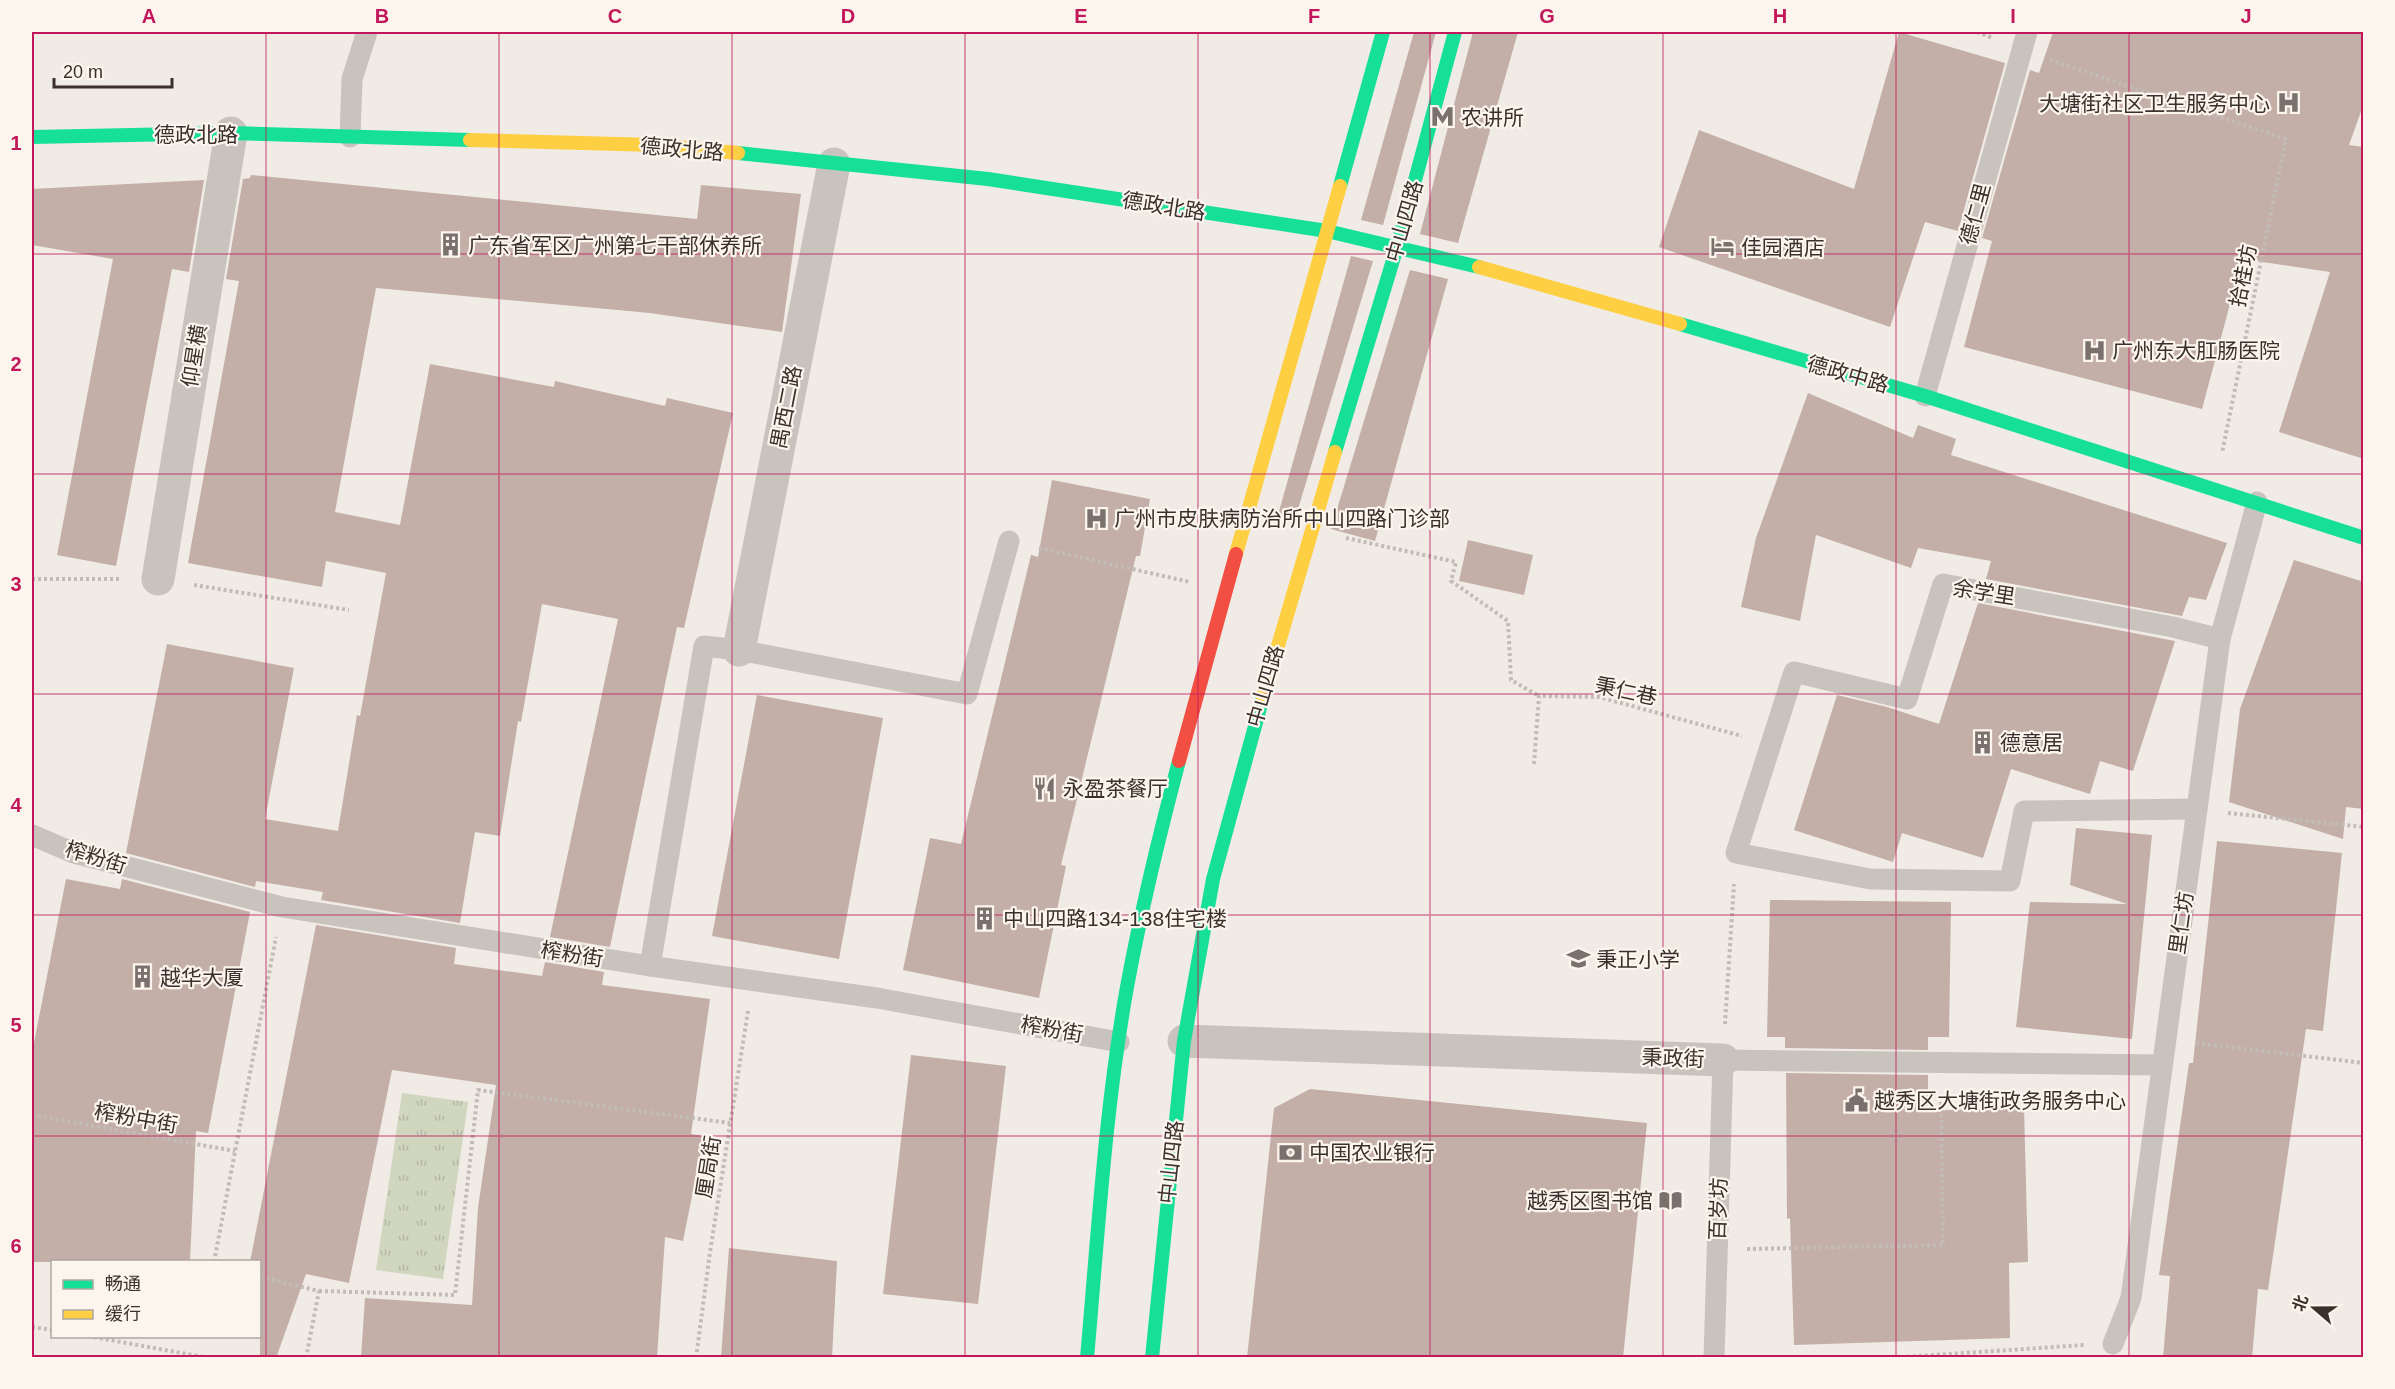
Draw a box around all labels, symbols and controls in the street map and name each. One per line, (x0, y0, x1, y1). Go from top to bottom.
text: A (142, 5, 156, 27)
text: B (375, 5, 389, 27)
text: C (608, 5, 622, 27)
text: D (841, 5, 855, 27)
text: E (1074, 5, 1088, 27)
text: F (1308, 5, 1320, 27)
text: G (1539, 5, 1555, 27)
text: H (1773, 5, 1787, 27)
text: I (2010, 5, 2016, 27)
text: J (2240, 5, 2252, 27)
scale bar (54, 51, 172, 89)
text: 20 m (63, 62, 103, 82)
hospital icon: 大塘街社区卫生服务中心 (2275, 90, 2301, 116)
place label: 大塘街社区卫生服务中心 (2039, 92, 2270, 115)
metro station icon: 农讲所 (1430, 104, 1456, 130)
place label: 农讲所 (1461, 106, 1524, 129)
street label: 德政北路 (154, 123, 238, 146)
text: 1 (10, 132, 22, 154)
street label: 德政北路 (639, 134, 725, 164)
street label: 中山四路 (1381, 177, 1427, 265)
street label: 德仁里 (1956, 181, 1994, 247)
street label: 德政北路 (1121, 188, 1207, 224)
building icon: 广东省军区广州第七干部休养所 (437, 232, 463, 258)
place label: 广东省军区广州第七干部休养所 (468, 234, 762, 257)
hotel icon: 佳园酒店 (1710, 234, 1736, 260)
place label: 佳园酒店 (1741, 236, 1825, 259)
street label: 拾桂坊 (2226, 243, 2260, 309)
street label: 仰星横 (178, 323, 210, 389)
hospital icon: 广州东大肛肠医院 (2081, 337, 2107, 363)
place label: 广州东大肛肠医院 (2112, 339, 2280, 362)
street label: 德政中路 (1804, 351, 1892, 397)
text: 2 (10, 353, 22, 375)
street label: 禺西二路 (767, 364, 805, 450)
hospital icon: 广州市皮肤病防治所中山四路门诊部 (1083, 505, 1109, 531)
place label: 广州市皮肤病防治所中山四路门诊部 (1114, 507, 1450, 530)
text: 3 (10, 573, 22, 595)
street label: 余学里 (1951, 576, 2017, 608)
street label: 中山四路 (1242, 642, 1288, 730)
street label: 秉仁巷 (1593, 673, 1659, 709)
building icon: 德意居 (1969, 729, 1995, 755)
place label: 德意居 (2000, 731, 2063, 754)
restaurant icon: 永盈茶餐厅 (1032, 775, 1058, 801)
place label: 永盈茶餐厅 (1063, 777, 1168, 800)
text: 4 (10, 794, 22, 816)
street label: 榨粉街 (63, 837, 129, 877)
street label: 里仁坊 (2165, 890, 2197, 956)
building icon: 中山四路134-138住宅楼 (972, 905, 998, 931)
place label: 中山四路134-138住宅楼 (1003, 907, 1227, 930)
street label: 榨粉街 (539, 938, 605, 970)
school or university icon: 秉正小学 (1565, 946, 1591, 972)
place label: 秉正小学 (1596, 948, 1680, 971)
building icon: 越华大厦 (129, 964, 155, 990)
place label: 越华大厦 (160, 966, 244, 989)
street label: 榨粉街 (1019, 1012, 1085, 1046)
text: 5 (10, 1014, 22, 1036)
street label: 秉政街 (1641, 1045, 1705, 1071)
public building icon: 越秀区大塘街政务服务中心 (1843, 1087, 1869, 1113)
place label: 越秀区大塘街政务服务中心 (1874, 1089, 2126, 1112)
street label: 榨粉中街 (93, 1099, 179, 1137)
street label: 中山四路 (1155, 1119, 1187, 1205)
street label: 厘局街 (692, 1134, 724, 1200)
bank icon: 中国农业银行 (1278, 1139, 1304, 1165)
place label: 中国农业银行 (1309, 1141, 1435, 1164)
street label: 百岁坊 (1705, 1177, 1731, 1241)
library icon: 越秀区图书馆 (1658, 1187, 1684, 1213)
place label: 越秀区图书馆 (1527, 1189, 1653, 1212)
text: 6 (10, 1235, 22, 1257)
legend (51, 1260, 261, 1338)
text: 畅通 (105, 1274, 141, 1294)
north arrow (2284, 1278, 2344, 1338)
text: 北 (2290, 1293, 2311, 1313)
text: 缓行 (105, 1304, 141, 1324)

